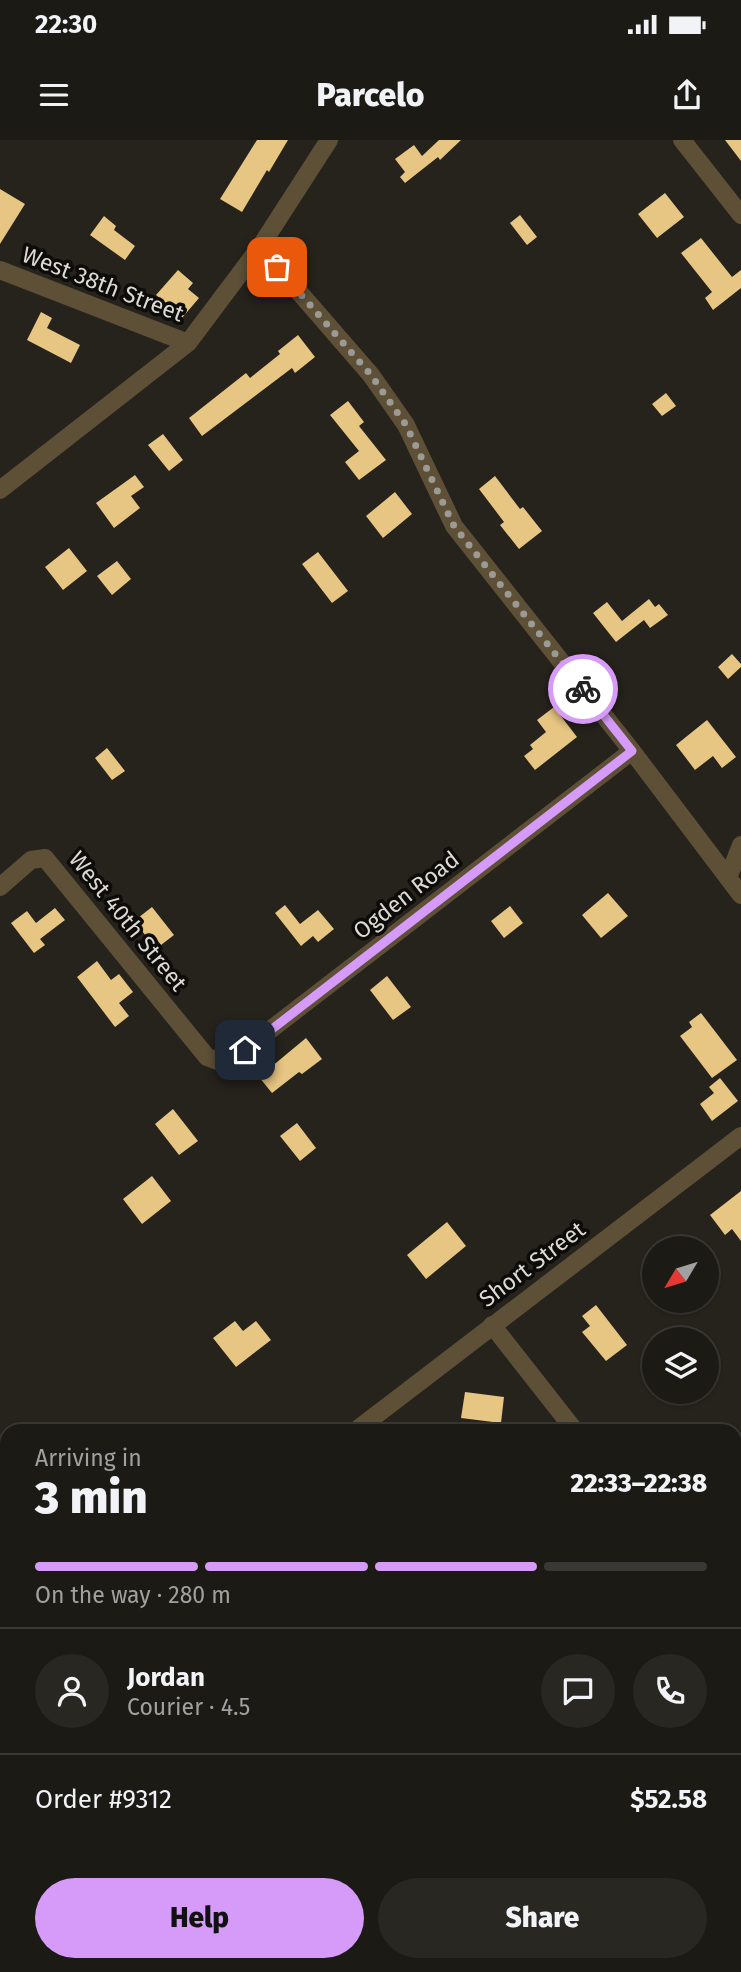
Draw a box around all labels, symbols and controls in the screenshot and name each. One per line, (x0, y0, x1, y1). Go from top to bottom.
text: 22:30 (35, 9, 97, 40)
icon: menu (35, 76, 73, 114)
text: Parcelo (317, 76, 424, 114)
icon: share (668, 76, 706, 114)
pin (247, 237, 307, 297)
street label: West 38th Street (18, 240, 188, 328)
icon: bag (258, 248, 296, 286)
courier (548, 654, 618, 724)
icon: bike (564, 670, 602, 708)
street label: West 40th Street (63, 845, 193, 997)
street label: Ogden Road (348, 845, 464, 945)
pin (215, 1020, 275, 1080)
icon: home (226, 1031, 264, 1069)
street label: Short Street (474, 1215, 591, 1313)
north arrow (642, 1236, 719, 1312)
map controls (642, 1236, 719, 1404)
button: layers (642, 1327, 719, 1404)
text: Arriving in (35, 1444, 142, 1472)
text: 22:33–22:38 (570, 1468, 707, 1499)
text: 3 min (35, 1470, 148, 1525)
text: On the way · 280 m (35, 1581, 231, 1609)
button: person (35, 1654, 109, 1728)
button: chat (541, 1654, 615, 1728)
button: phone (633, 1654, 707, 1728)
text: Jordan (127, 1662, 205, 1693)
text: Courier · 4.5 (127, 1693, 250, 1721)
text: Order #9312 (35, 1784, 172, 1815)
text: $52.58 (630, 1784, 707, 1815)
button: Help (35, 1878, 364, 1958)
button: Share (378, 1878, 707, 1958)

